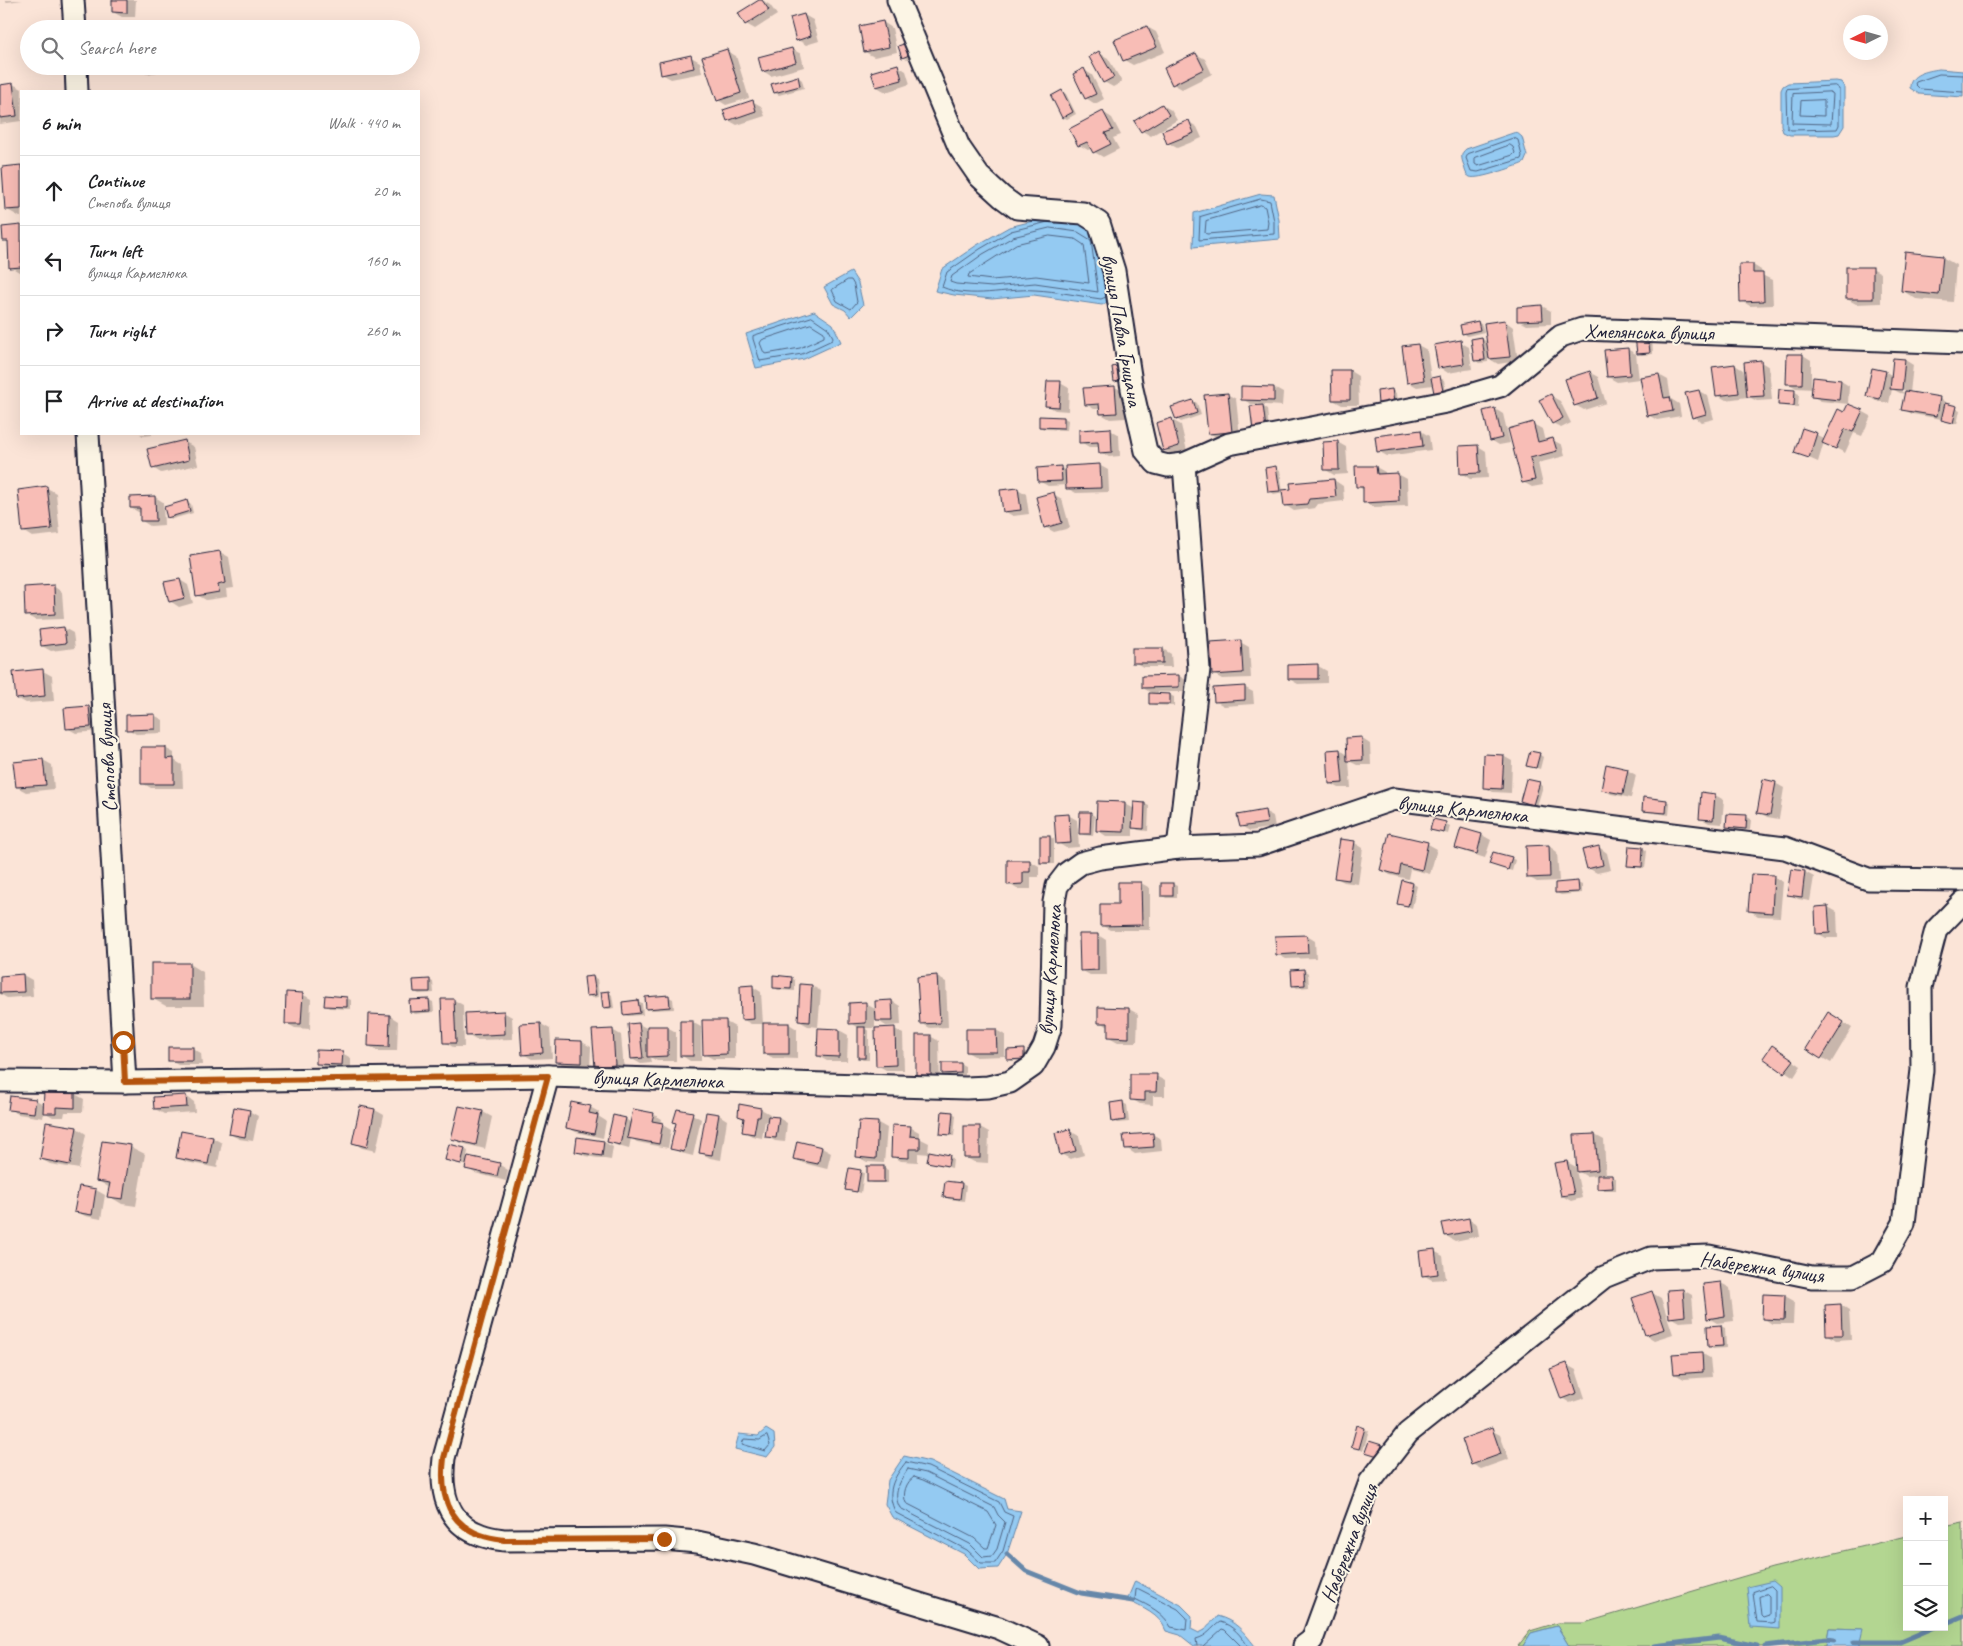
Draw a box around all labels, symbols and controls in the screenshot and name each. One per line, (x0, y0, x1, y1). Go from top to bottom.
north arrow (1843, 15, 1888, 60)
search box (20, 20, 420, 75)
icon: search (38, 34, 66, 62)
text: Search here (78, 36, 155, 60)
text: 6 min (40, 110, 81, 136)
text: Walk · 440 m (328, 113, 400, 133)
text: Continue (87, 169, 144, 193)
icon: ahead (40, 177, 68, 205)
text: 20 m (373, 181, 400, 201)
text: Степова вулиця (87, 193, 170, 213)
text: Turn left (87, 239, 142, 263)
icon: left (40, 247, 68, 275)
text: 160 m (366, 251, 400, 271)
street label: вулиця Павла Грицана (1096, 252, 1148, 410)
text: вулиця Кармелюка (87, 263, 187, 283)
icon: right (40, 317, 68, 345)
street label: Хмелянська вулиця (1584, 318, 1716, 346)
text: Turn right (87, 319, 154, 343)
text: 260 m (366, 321, 400, 341)
icon: arrive (40, 387, 68, 415)
text: Arrive at destination (87, 389, 223, 413)
street label: Степова вулиця (91, 701, 123, 813)
street label: вулиця Кармелюка (1397, 789, 1531, 829)
street label: вулиця Кармелюка (1032, 902, 1068, 1036)
route start (112, 1031, 135, 1054)
street label: вулиця Кармелюка (592, 1064, 726, 1094)
street label: Набережна вулиця (1698, 1245, 1827, 1289)
street label: Набережна вулиця (1314, 1479, 1384, 1606)
map controls (1903, 1496, 1948, 1631)
button: + (1903, 1496, 1948, 1541)
route end (653, 1528, 676, 1551)
button: − (1903, 1541, 1948, 1586)
button: layers (1903, 1586, 1948, 1631)

